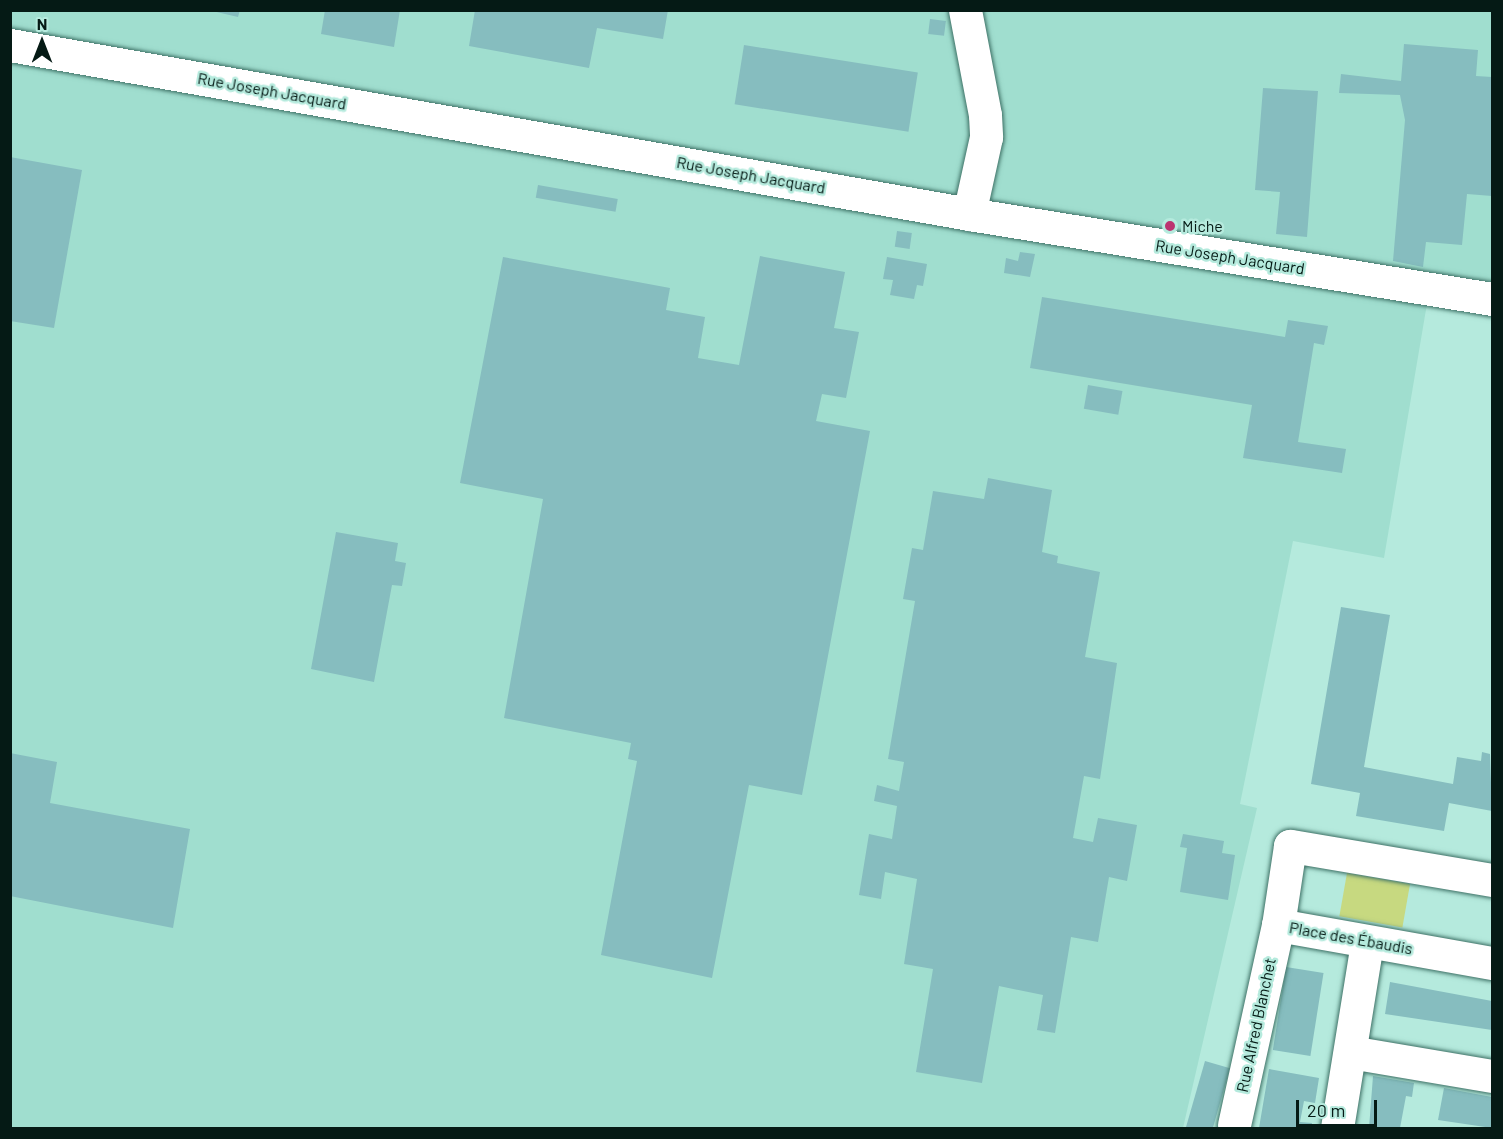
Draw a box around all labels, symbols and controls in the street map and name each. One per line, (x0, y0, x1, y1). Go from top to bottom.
north arrow (12, 12, 72, 72)
text: N (37, 14, 47, 33)
street label: Rue Joseph Jacquard (196, 68, 348, 114)
street label: Rue Joseph Jacquard (675, 152, 827, 198)
place label: Miche (1182, 216, 1223, 236)
marker: Miche (1163, 219, 1177, 233)
street label: Rue Joseph Jacquard (1154, 236, 1306, 278)
street label: Place des Ébaudis (1288, 918, 1414, 958)
street label: Rue Alfred Blanchet (1232, 956, 1280, 1094)
scale bar (1299, 1088, 1380, 1126)
text: 20 m (1307, 1099, 1345, 1121)

